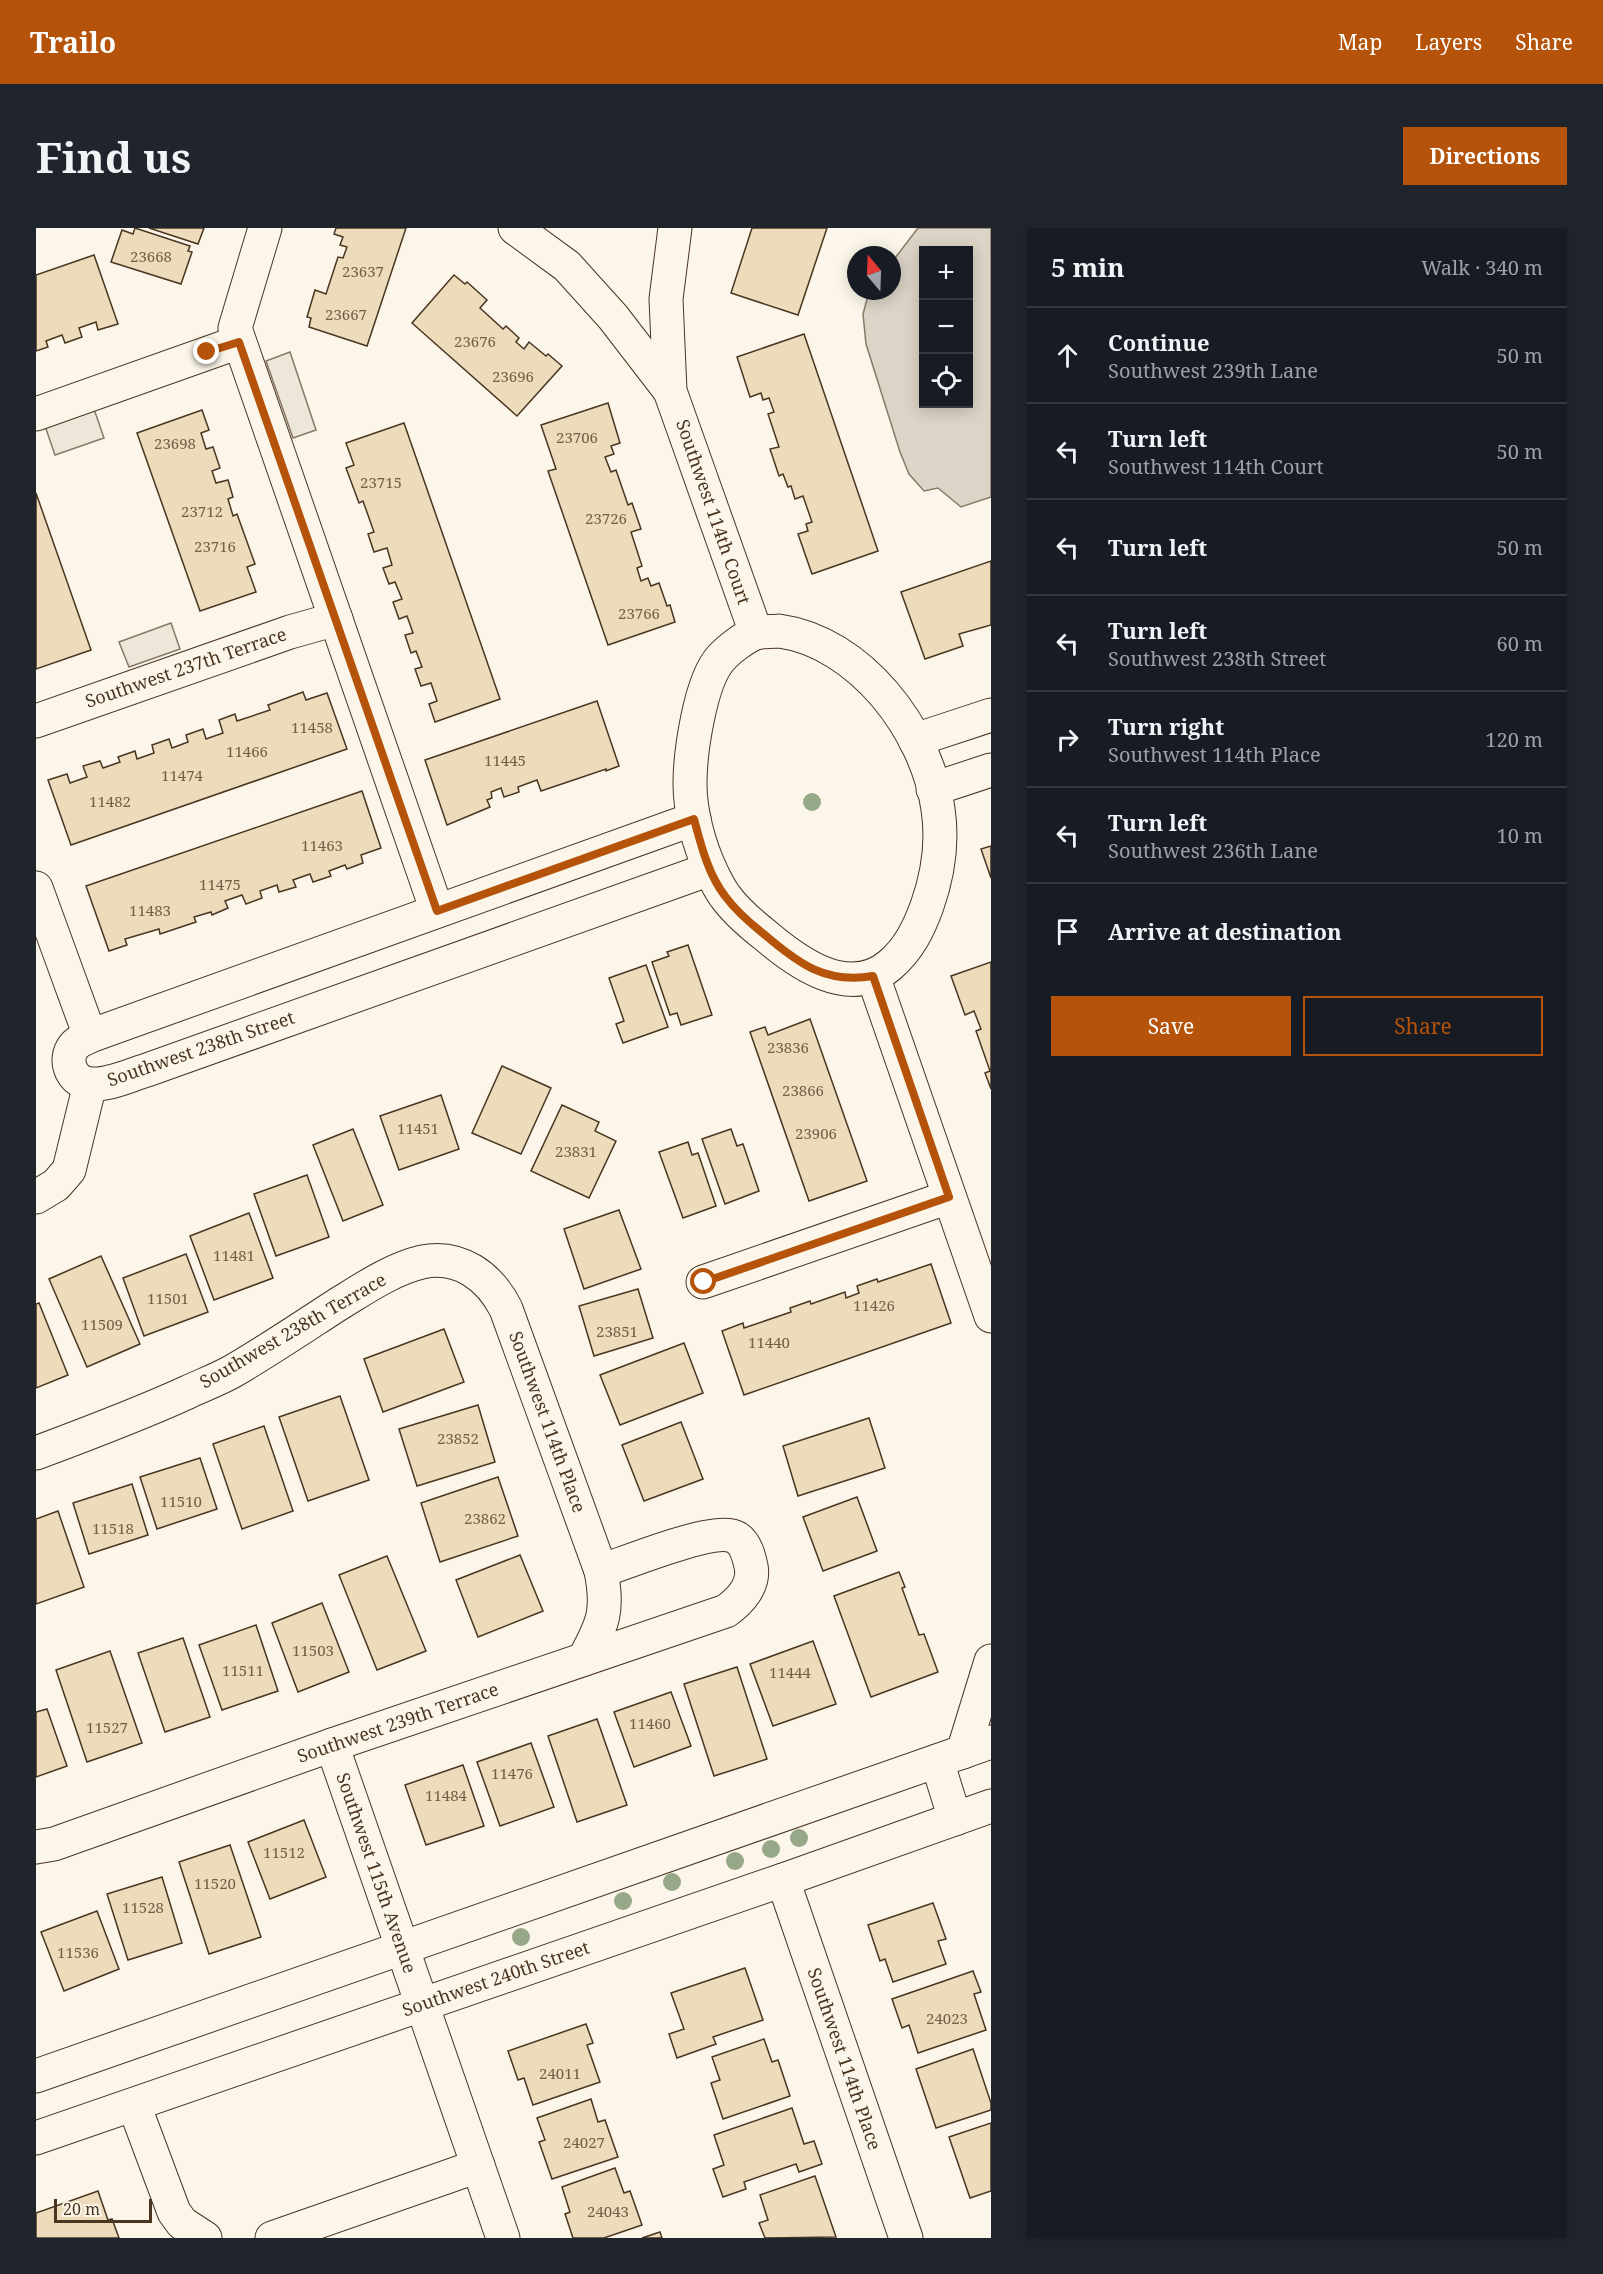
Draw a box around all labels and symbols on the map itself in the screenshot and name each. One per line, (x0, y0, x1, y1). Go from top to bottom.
house number: 23668 (130, 246, 172, 266)
north arrow (847, 246, 901, 300)
house number: 23637 (342, 261, 384, 281)
house number: 23667 (325, 304, 367, 324)
house number: 23676 (454, 331, 496, 351)
route end (193, 338, 219, 364)
house number: 23696 (492, 366, 534, 386)
street label: Southwest 114th Court (671, 416, 757, 607)
house number: 23706 (556, 427, 598, 447)
house number: 23698 (154, 433, 196, 453)
house number: 23715 (360, 472, 402, 492)
house number: 23712 (181, 501, 223, 521)
house number: 23726 (585, 508, 627, 528)
house number: 23716 (194, 536, 236, 556)
house number: 23766 (618, 603, 660, 623)
street label: Southwest 237th Terrace (82, 621, 289, 713)
house number: 11458 (291, 717, 333, 737)
house number: 11466 (226, 741, 268, 761)
house number: 11445 (484, 750, 526, 770)
house number: 11474 (161, 765, 204, 785)
house number: 11482 (89, 791, 131, 811)
house number: 11463 (301, 835, 343, 855)
house number: 11475 (199, 874, 241, 894)
house number: 11483 (129, 900, 171, 920)
street label: Southwest 238th Street (104, 1005, 297, 1091)
house number: 23836 (767, 1037, 809, 1057)
house number: 23866 (782, 1080, 824, 1100)
house number: 11451 (397, 1118, 439, 1138)
house number: 23906 (795, 1123, 837, 1143)
house number: 23831 (555, 1141, 597, 1161)
house number: 11481 (213, 1245, 255, 1265)
street label: Southwest 238th Terrace (195, 1267, 390, 1393)
route start (690, 1268, 716, 1294)
house number: 11501 (147, 1288, 189, 1308)
house number: 11426 (853, 1295, 895, 1315)
house number: 11509 (81, 1314, 123, 1334)
house number: 23851 (596, 1321, 638, 1341)
street label: Southwest 114th Place (504, 1328, 592, 1516)
house number: 11440 (748, 1332, 790, 1352)
house number: 23852 (437, 1428, 479, 1448)
house number: 11510 (160, 1491, 202, 1511)
house number: 23862 (464, 1508, 506, 1528)
house number: 11518 (92, 1518, 134, 1538)
house number: 11503 (292, 1640, 334, 1660)
house number: 11511 (222, 1660, 264, 1680)
house number: 11444 (769, 1662, 812, 1682)
street label: Southwest 239th Terrace (294, 1676, 501, 1768)
house number: 11460 (629, 1713, 671, 1733)
house number: 11527 (86, 1717, 128, 1737)
house number: 11476 (491, 1763, 533, 1783)
street label: Southwest 115th Avenue (331, 1769, 423, 1976)
house number: 11484 (425, 1785, 468, 1805)
house number: 11512 (263, 1842, 305, 1862)
house number: 11520 (194, 1873, 236, 1893)
house number: 11528 (122, 1897, 164, 1917)
street label: Southwest 240th Street (399, 1935, 592, 2021)
house number: 11536 (57, 1942, 99, 1962)
street label: Southwest 114th Place (802, 1964, 887, 2153)
house number: 24023 (926, 2008, 968, 2028)
house number: 24011 (539, 2063, 581, 2083)
house number: 24027 (563, 2132, 605, 2152)
scale bar (54, 2196, 152, 2224)
house number: 24043 (587, 2201, 629, 2221)

